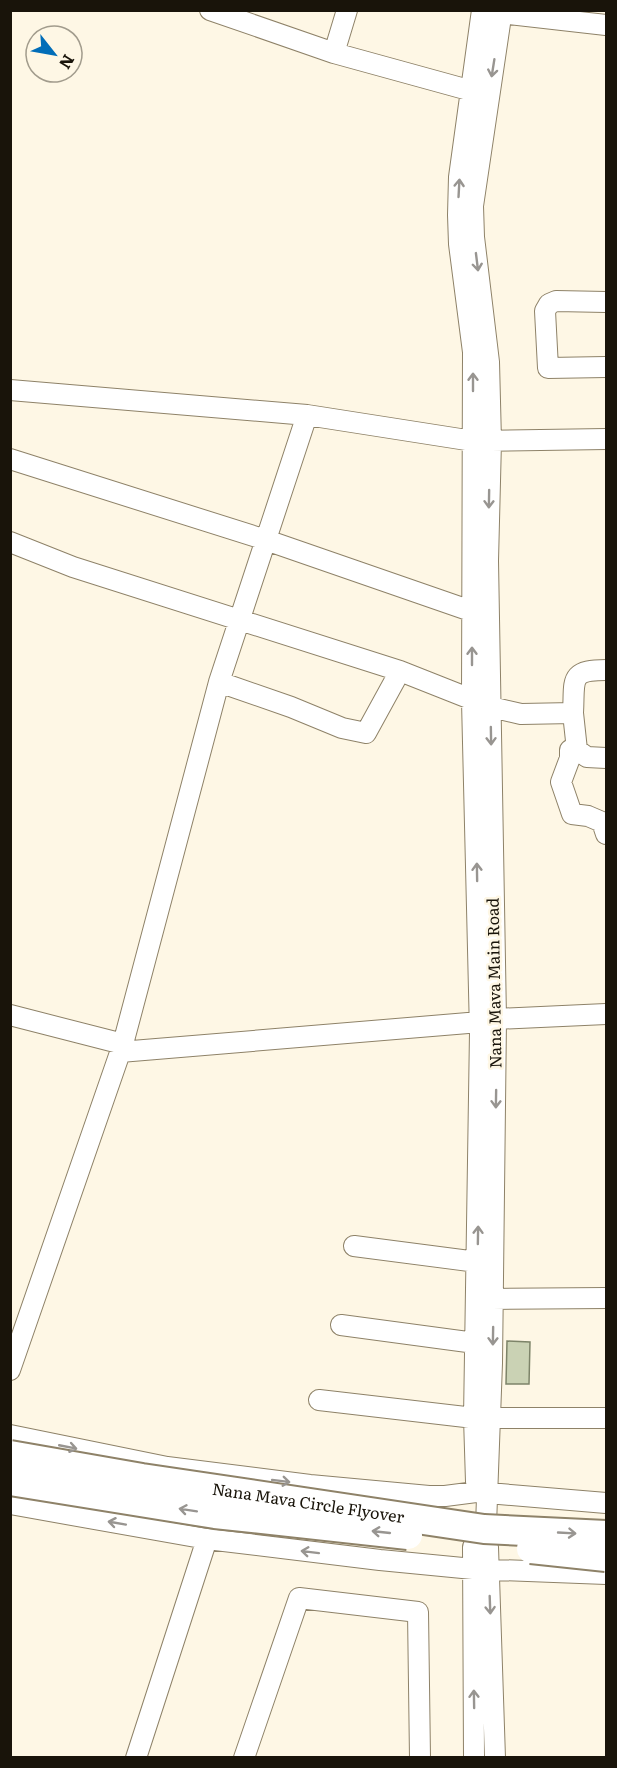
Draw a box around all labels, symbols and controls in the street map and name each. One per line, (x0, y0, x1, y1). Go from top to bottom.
north arrow (24, 24, 84, 84)
text: N (54, 50, 81, 74)
one-way arrow (487, 58, 498, 78)
one-way arrow (453, 179, 464, 199)
one-way arrow (472, 251, 483, 271)
one-way arrow (467, 373, 479, 393)
one-way arrow (484, 489, 495, 509)
one-way arrow (466, 646, 477, 666)
one-way arrow (485, 725, 497, 745)
one-way arrow (471, 862, 482, 882)
street label: Nana Mava Main Road (480, 897, 506, 1068)
one-way arrow (490, 1088, 501, 1108)
one-way arrow (472, 1225, 483, 1245)
one-way arrow (487, 1325, 498, 1345)
one-way arrow (58, 1442, 77, 1453)
street label: Nana Mava Circle Flyover (211, 1476, 406, 1528)
one-way arrow (271, 1476, 290, 1487)
one-way arrow (178, 1504, 198, 1515)
one-way arrow (108, 1517, 128, 1528)
one-way arrow (372, 1527, 392, 1538)
one-way arrow (557, 1527, 577, 1538)
one-way arrow (301, 1546, 321, 1557)
one-way arrow (485, 1595, 496, 1615)
one-way arrow (468, 1690, 480, 1710)

